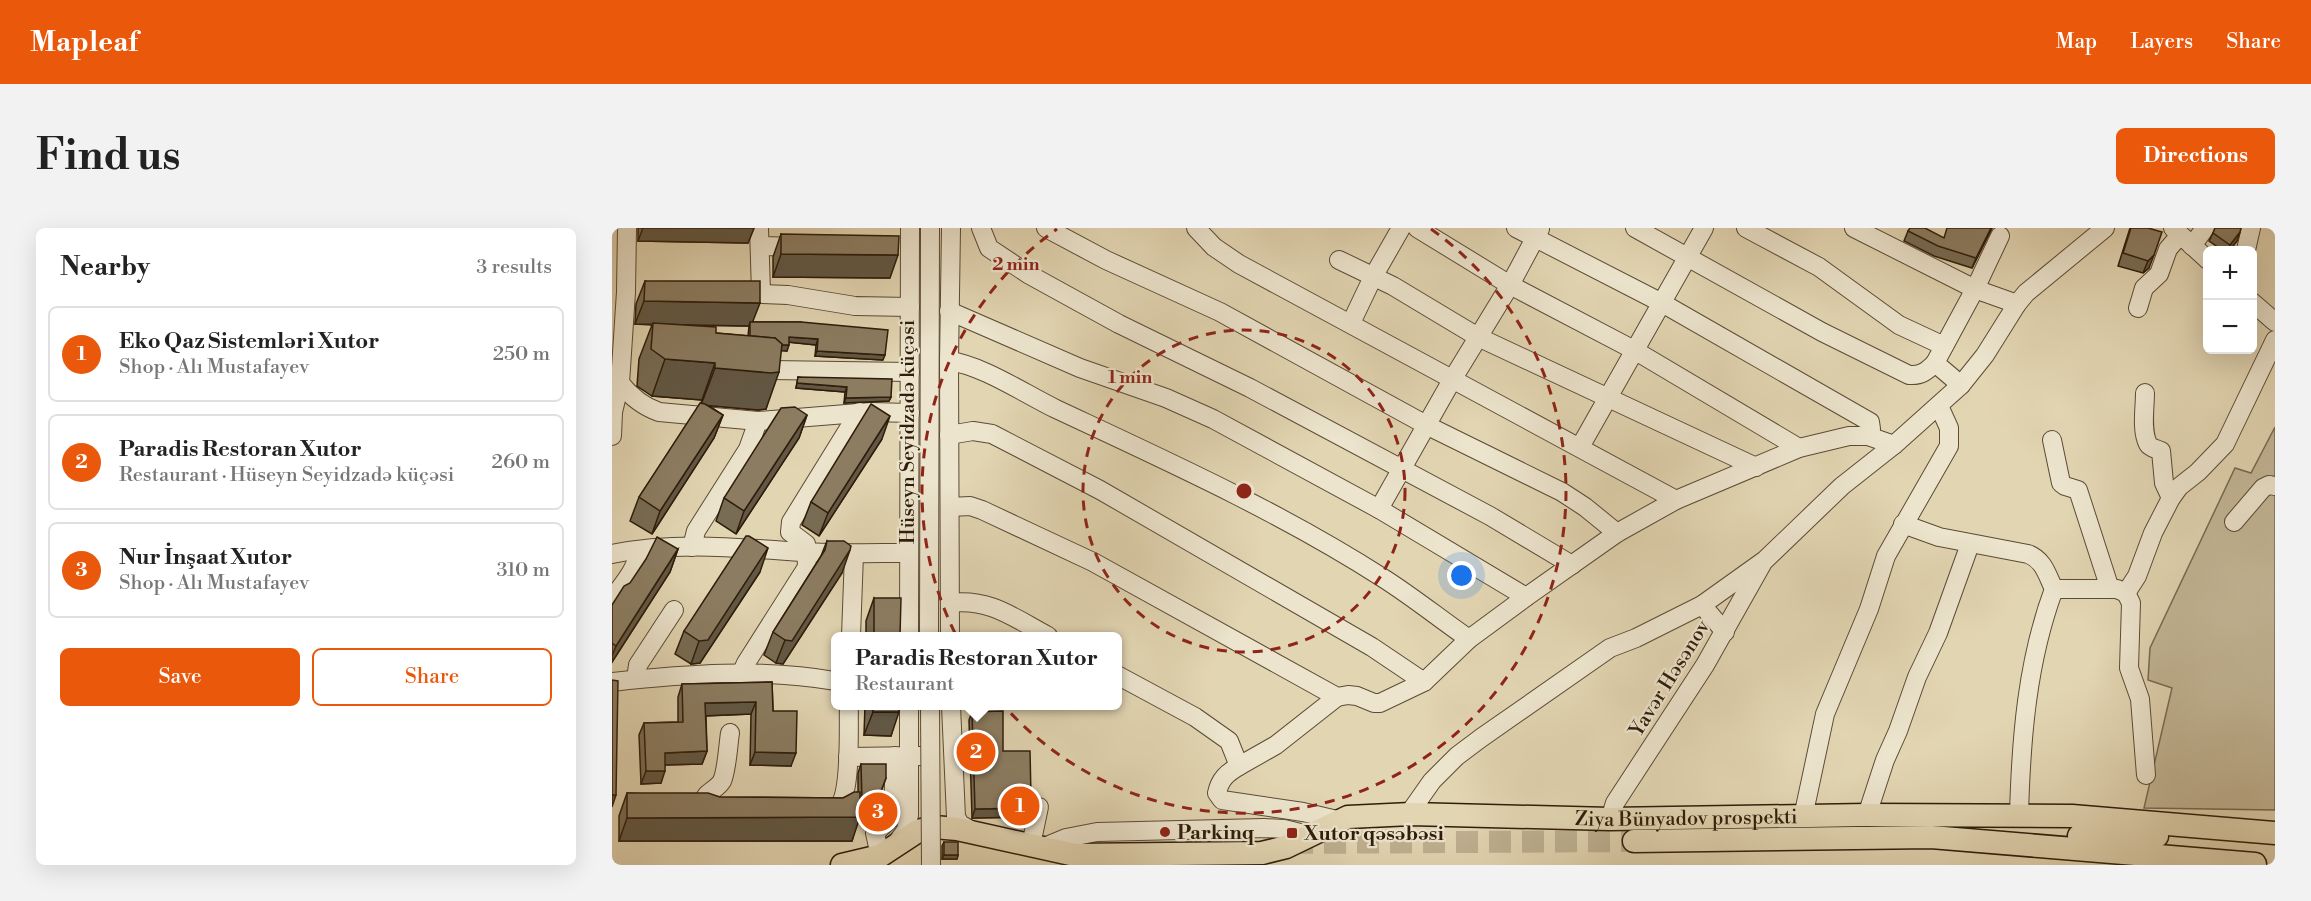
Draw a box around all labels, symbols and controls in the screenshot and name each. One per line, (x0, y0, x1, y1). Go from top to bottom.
text: Mapleaf (30, 25, 138, 60)
text: Map (2056, 29, 2097, 55)
text: Layers (2130, 29, 2193, 55)
text: Share (2226, 29, 2281, 55)
button: Directions (2116, 128, 2275, 184)
text: Find us (36, 130, 180, 183)
map controls (2203, 246, 2257, 354)
button: + (2203, 246, 2257, 300)
text: Nearby (60, 251, 150, 283)
text: 2 min (992, 253, 1040, 276)
text: 3 results (476, 255, 552, 280)
button: − (2203, 300, 2257, 354)
street label: Hüseyn Seyidzadə küçəsi (896, 319, 921, 544)
text: Eko Qaz Sistemləri Xutor (119, 328, 379, 355)
text: 1 (77, 342, 86, 367)
text: 250 m (493, 342, 550, 367)
text: Shop · Alı Mustafayev (119, 355, 309, 380)
text: 1 min (1108, 366, 1152, 389)
text: Paradis Restoran Xutor (119, 436, 362, 463)
text: 2 (75, 450, 88, 475)
text: 260 m (492, 450, 550, 475)
text: Restaurant · Hüseyn Seyidzadə küçəsi (119, 463, 454, 488)
centre of rings (1234, 481, 1254, 501)
text: Nur İnşaat Xutor (119, 544, 292, 571)
text: 3 (75, 558, 88, 583)
text: 310 m (497, 558, 550, 583)
your location (1447, 561, 1476, 590)
text: Shop · Alı Mustafayev (119, 571, 309, 596)
street label: Yavər Həsənov (1624, 615, 1717, 743)
popup (831, 632, 1122, 710)
text: Paradis Restoran Xutor (855, 645, 1098, 672)
button: Save (60, 648, 300, 706)
button: Share (312, 648, 552, 706)
text: Restaurant (855, 672, 954, 697)
pin: 2 (956, 730, 996, 774)
pin: 1 (1000, 784, 1040, 828)
pin: 3 (858, 790, 898, 834)
street label: Ziya Bünyadov prospekti (1575, 805, 1798, 833)
place label: Parkinq (1177, 821, 1255, 846)
place label: Xutor qəsəbəsi (1303, 822, 1444, 847)
marker: Parkinq (1158, 825, 1172, 839)
marker: Xutor qəsəbəsi (1285, 826, 1299, 840)

